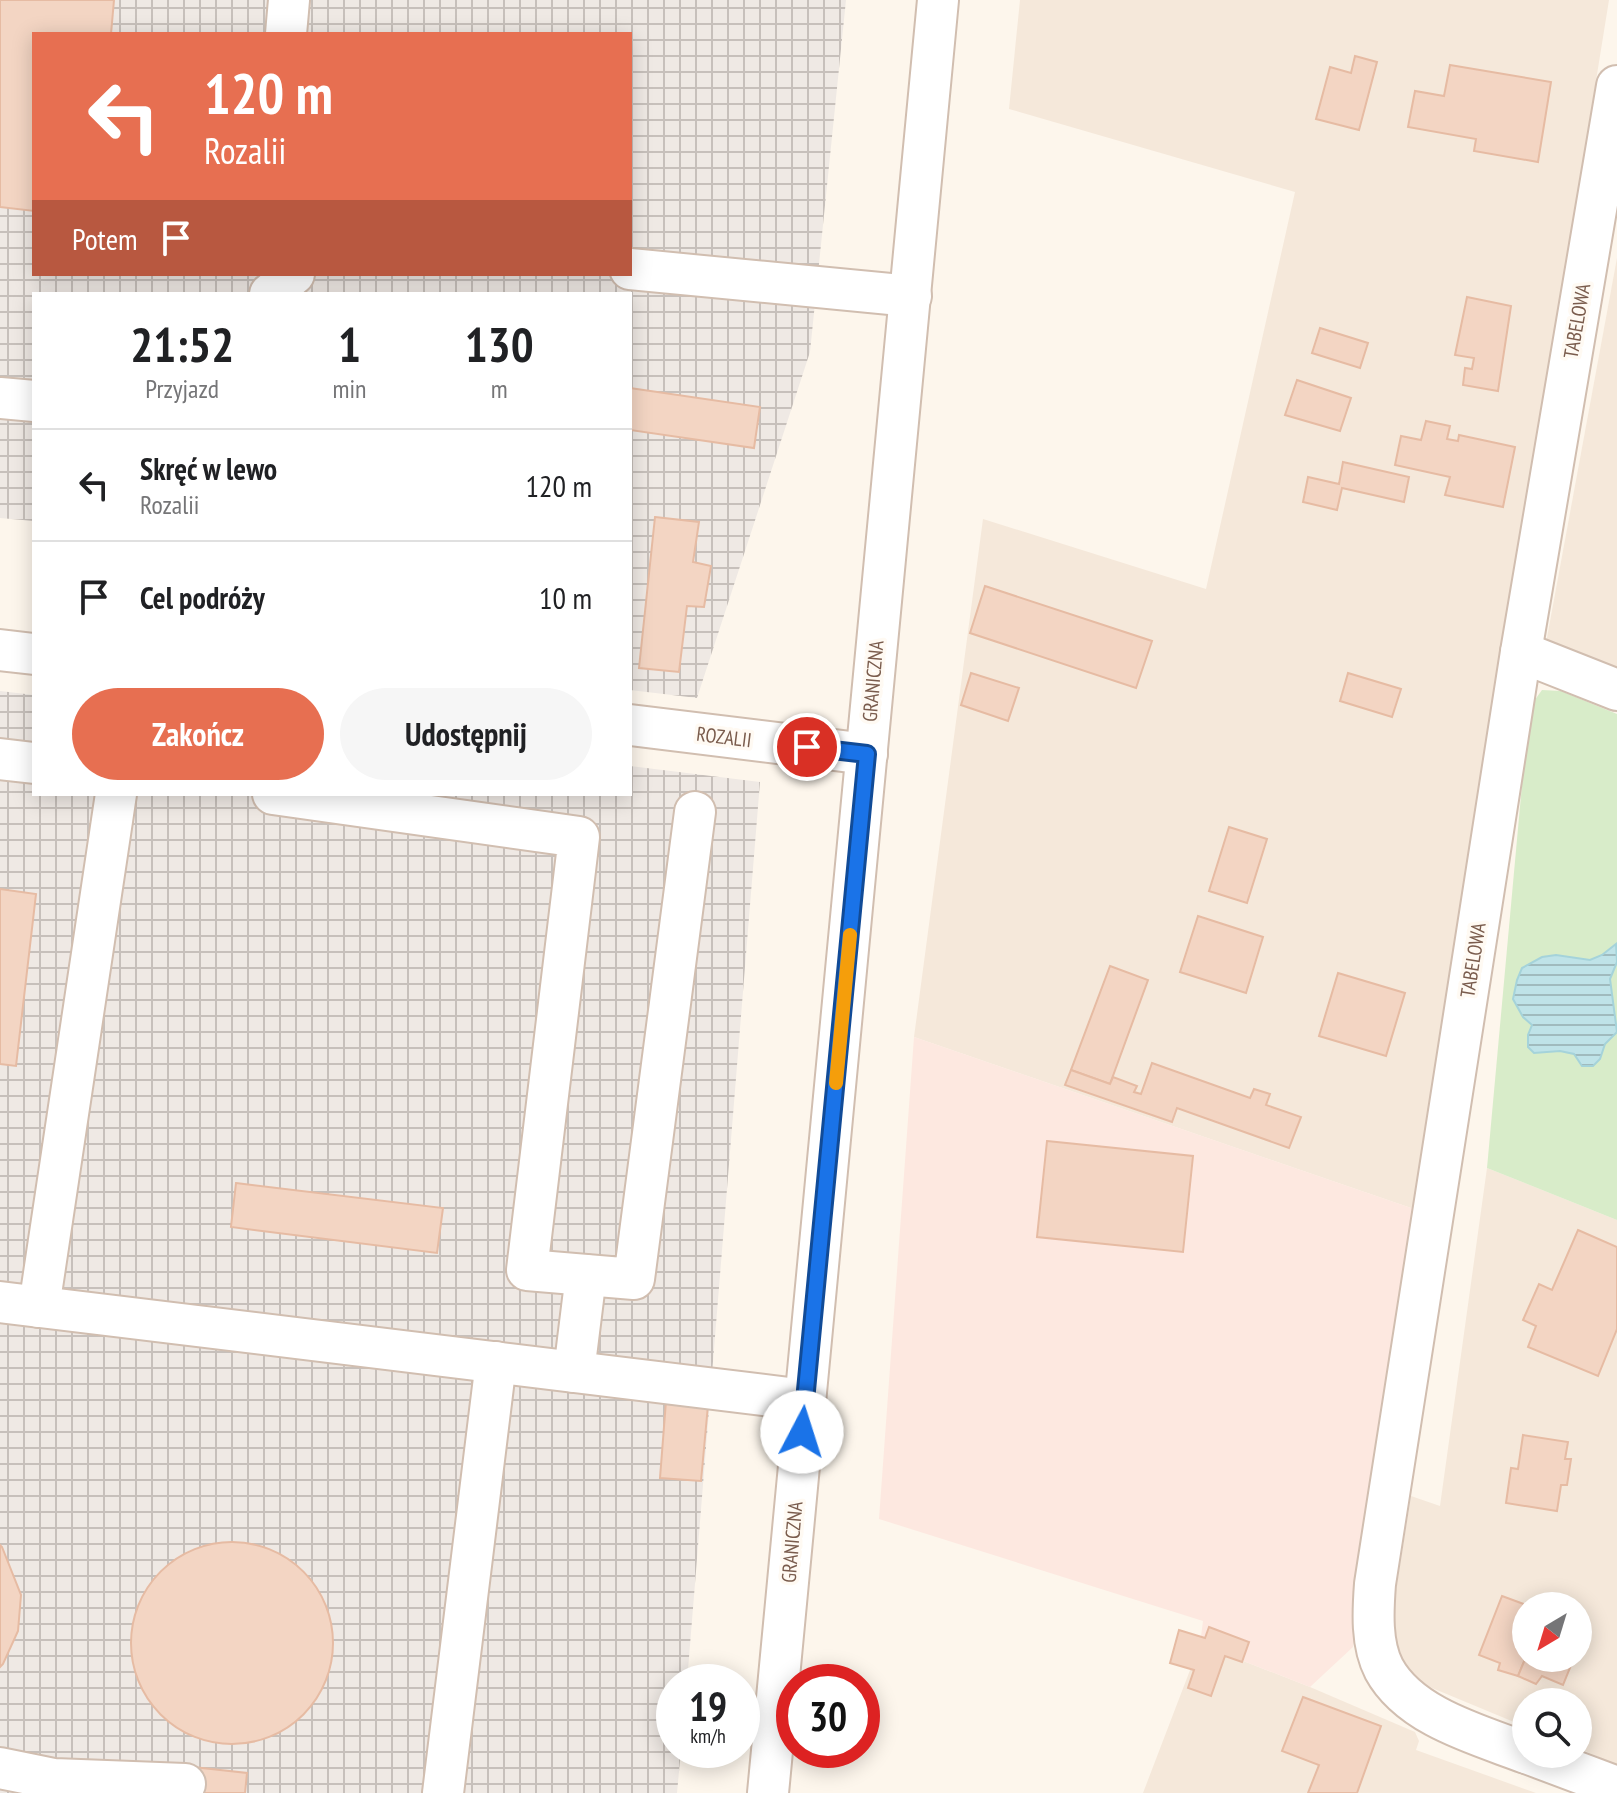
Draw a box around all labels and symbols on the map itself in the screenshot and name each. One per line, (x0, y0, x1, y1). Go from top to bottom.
street label: TABELOWA (1558, 281, 1596, 360)
street label: GRANICZNA (856, 639, 890, 723)
pin (773, 713, 841, 781)
street label: ROZALII (695, 721, 753, 753)
street label: TABELOWA (1454, 920, 1492, 999)
position arrow (760, 1390, 844, 1474)
street label: GRANICZNA (775, 1500, 809, 1584)
north arrow (1512, 1592, 1592, 1672)
speed limit sign: 30 (776, 1664, 880, 1768)

